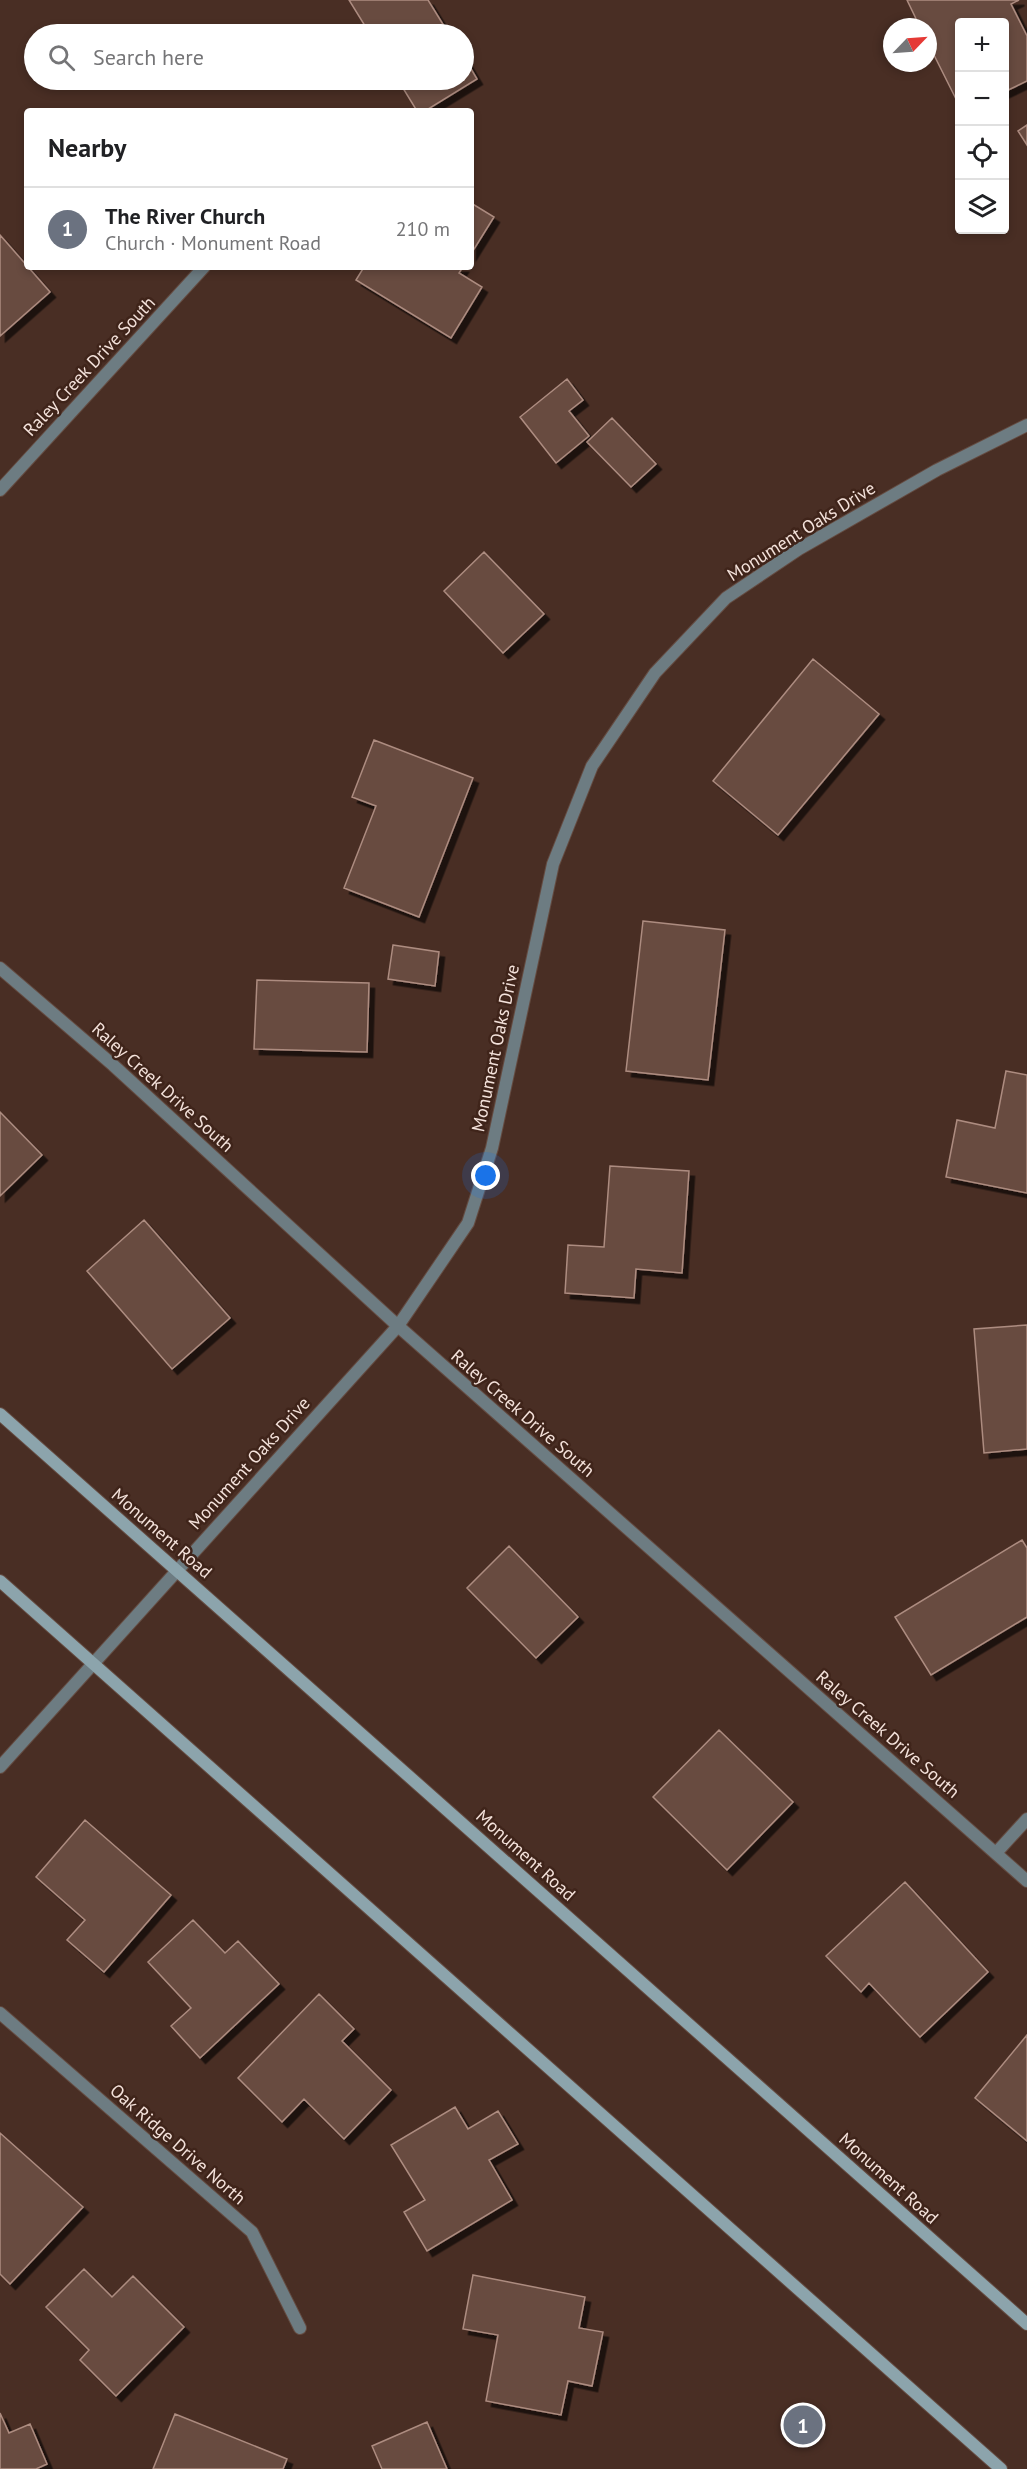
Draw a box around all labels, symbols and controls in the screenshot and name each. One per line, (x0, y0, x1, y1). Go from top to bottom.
north arrow (883, 18, 937, 72)
map controls (955, 18, 1009, 234)
button: + (955, 18, 1009, 72)
search box (24, 24, 474, 90)
icon: search (45, 41, 78, 74)
text: Search here (93, 43, 204, 71)
button: − (955, 72, 1009, 126)
button: locate (955, 126, 1009, 180)
text: Nearby (48, 131, 126, 164)
button: layers (955, 180, 1009, 234)
text: The River Church (105, 202, 265, 230)
text: 1 (62, 216, 73, 242)
text: 210 m (396, 216, 450, 242)
text: Church · Monument Road (105, 230, 321, 256)
street label: Raley Creek Drive South (18, 291, 160, 441)
street label: Monument Oaks Drive (723, 476, 879, 586)
street label: Monument Oaks Drive (466, 962, 524, 1134)
street label: Raley Creek Drive South (87, 1017, 239, 1157)
your location (471, 1161, 500, 1190)
street label: Raley Creek Drive South (446, 1344, 600, 1482)
street label: Monument Oaks Drive (183, 1392, 315, 1534)
street label: Monument Road (107, 1483, 217, 1583)
street label: Raley Creek Drive South (811, 1665, 965, 1803)
street label: Monument Road (471, 1804, 581, 1906)
street label: Oak Ridge Drive North (105, 2079, 251, 2209)
street label: Monument Road (834, 2127, 944, 2229)
pin: 1 (784, 2402, 822, 2448)

